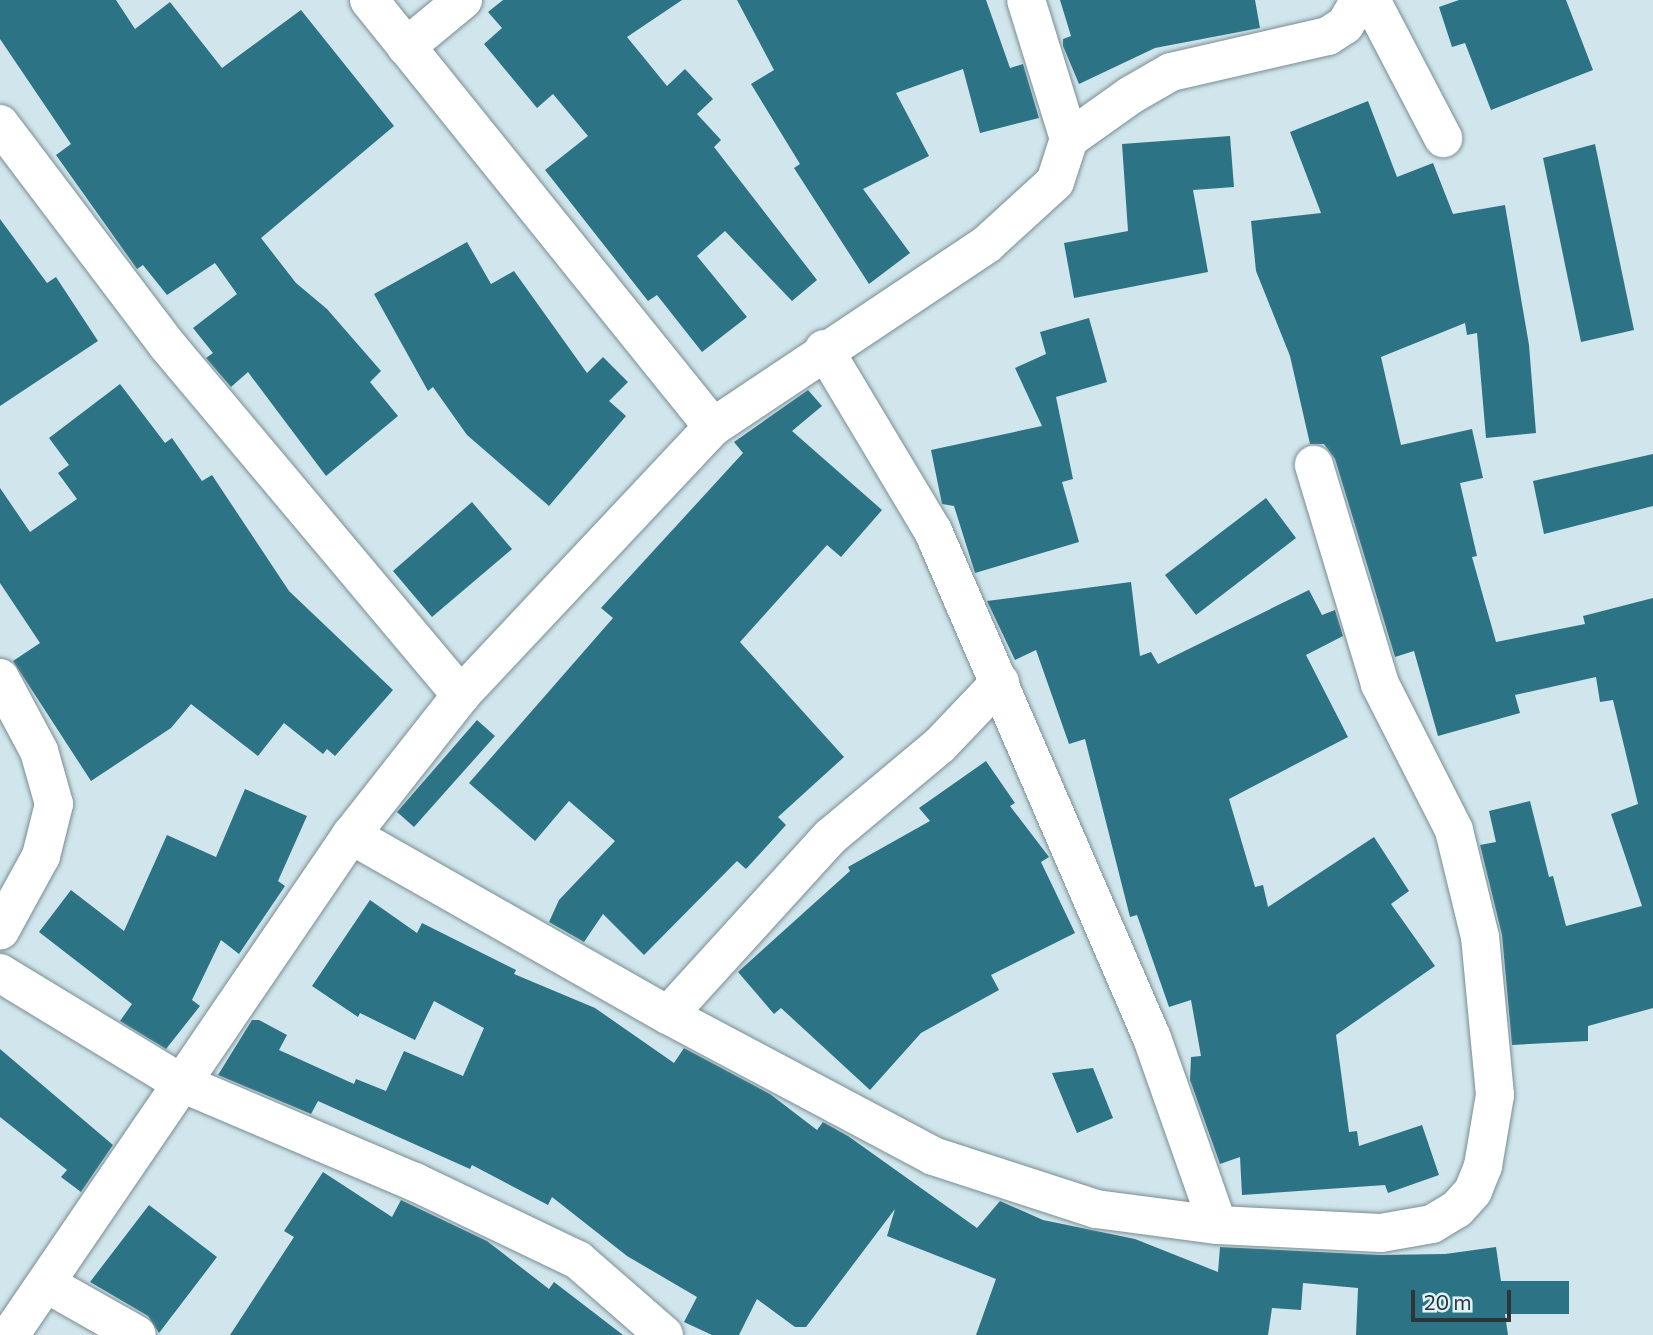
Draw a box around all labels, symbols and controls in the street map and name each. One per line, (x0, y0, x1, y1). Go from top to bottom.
scale bar (1415, 1276, 1515, 1320)
text: 20 m (1424, 1289, 1472, 1314)

